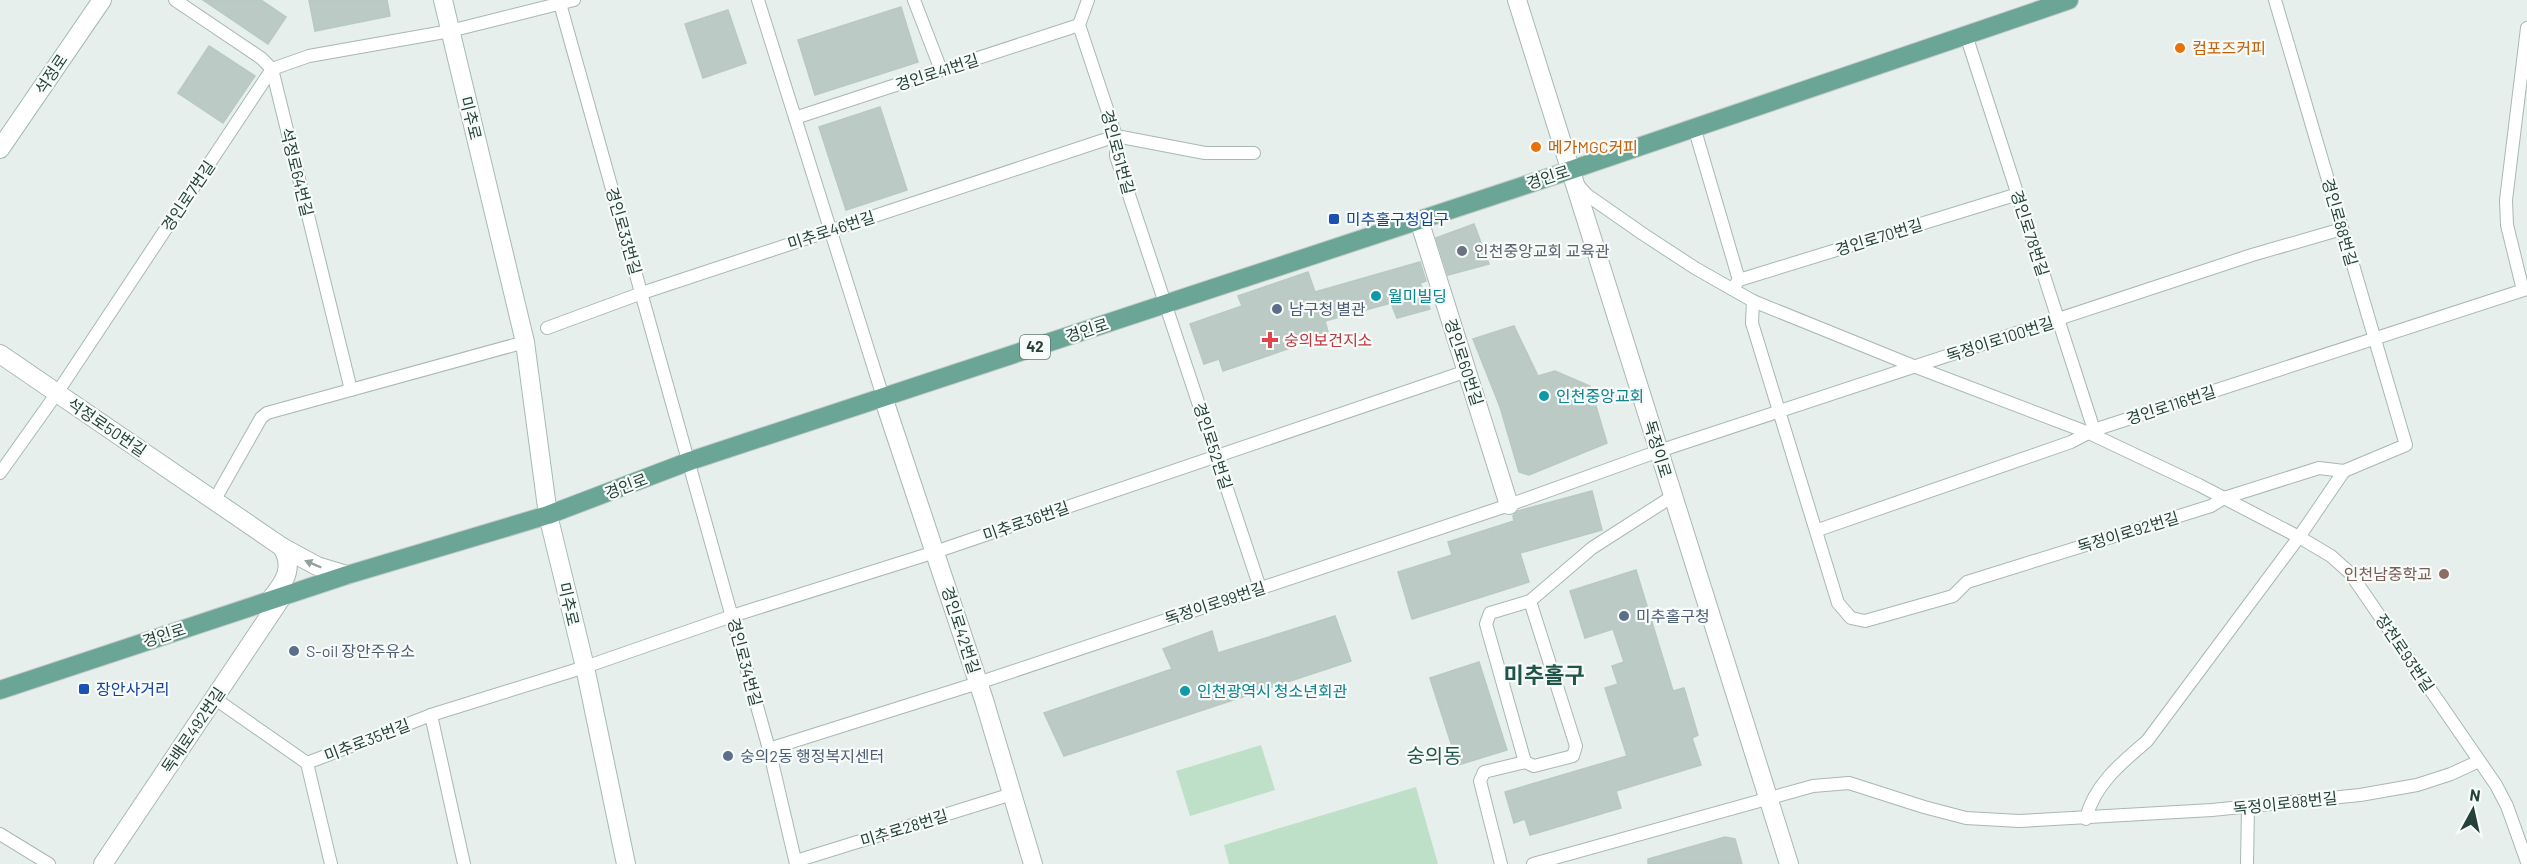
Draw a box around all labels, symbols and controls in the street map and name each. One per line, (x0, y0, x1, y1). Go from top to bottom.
place label: 컴포즈커피 (2192, 38, 2266, 57)
marker: 컴포즈커피 (2173, 41, 2187, 55)
street label: 경인로41번길 (893, 49, 981, 94)
street label: 석정로 (30, 50, 71, 97)
street label: 미추로 (457, 94, 486, 142)
street label: 경인로51번길 (1098, 107, 1139, 196)
street label: 석정로64번길 (277, 126, 318, 218)
place label: 메가MGC커피 (1548, 137, 1638, 156)
marker: 메가MGC커피 (1529, 140, 1543, 154)
street label: 경인로7번길 (157, 157, 218, 235)
street label: 경인로 (1524, 161, 1572, 192)
street label: 경인로88번길 (2319, 176, 2362, 268)
street label: 경인로33번길 (603, 185, 646, 277)
street label: 경인로78번길 (2008, 187, 2053, 278)
street label: 미추로46번길 (785, 206, 877, 253)
place label: 미추홀구청입구 (1346, 209, 1449, 228)
marker: 미추홀구청입구 (1327, 212, 1341, 226)
street label: 경인로70번길 (1833, 214, 1925, 259)
place label: 인천중앙교회 교육관 (1474, 241, 1610, 260)
marker: 인천중앙교회 교육관 (1455, 244, 1469, 258)
place label: 월미빌딩 (1388, 286, 1447, 305)
marker: 월미빌딩 (1369, 289, 1383, 303)
place label: 남구청 별관 (1289, 299, 1366, 318)
marker: 남구청 별관 (1270, 302, 1284, 316)
street label: 독정이로100번길 (1944, 312, 2056, 365)
street label: 경인로 (1063, 314, 1111, 345)
street label: 경인로60번길 (1441, 316, 1488, 408)
place label: 숭의보건지소 (1284, 330, 1372, 349)
marker: 숭의보건지소 (1261, 331, 1279, 349)
road number: 42 (1020, 335, 1050, 359)
street label: 경인로116번길 (2124, 381, 2218, 428)
place label: 인천중앙교회 (1556, 386, 1644, 405)
marker: 인천중앙교회 (1537, 389, 1551, 403)
street label: 석정로50번길 (64, 393, 150, 460)
street label: 경인로52번길 (1190, 400, 1236, 492)
street label: 독정이로 (1641, 418, 1676, 480)
street label: 경인로 (602, 469, 650, 502)
street label: 미추로36번길 (980, 497, 1072, 544)
street label: 독정이로92번길 (2075, 507, 2181, 556)
one-way arrow (304, 559, 322, 569)
place label: 인천남중학교 (2344, 564, 2432, 583)
marker: 인천남중학교 (2437, 567, 2451, 581)
street label: 독정이로99번길 (1162, 577, 1268, 628)
street label: 미추로 (555, 580, 584, 628)
street label: 경인로42번길 (938, 584, 985, 676)
place label: 미추홀구청 (1636, 606, 1710, 625)
marker: 미추홀구청 (1617, 609, 1631, 623)
street label: 장천로93번길 (2372, 610, 2439, 695)
street label: 경인로34번길 (725, 616, 766, 708)
street label: 경인로 (140, 619, 188, 650)
place label: S-oil 장안주유소 (306, 641, 415, 660)
marker: S-oil 장안주유소 (287, 644, 301, 658)
district label: 미추홀구 (1504, 661, 1584, 687)
place label: 장안사거리 (96, 679, 170, 698)
place label: 인천광역시 청소년회관 (1197, 681, 1348, 700)
marker: 장안사거리 (77, 682, 91, 696)
street label: 독배로492번길 (157, 683, 228, 776)
marker: 인천광역시 청소년회관 (1178, 684, 1192, 698)
street label: 미추로35번길 (321, 715, 412, 765)
district label: 숭의동 (1406, 743, 1462, 767)
place label: 숭의2동 행정복지센터 (740, 746, 884, 765)
marker: 숭의2동 행정복지센터 (721, 749, 735, 763)
north arrow (2443, 780, 2503, 840)
text: N (2469, 785, 2482, 805)
street label: 독정이로88번길 (2232, 788, 2338, 817)
street label: 미추로28번길 (858, 805, 950, 850)

